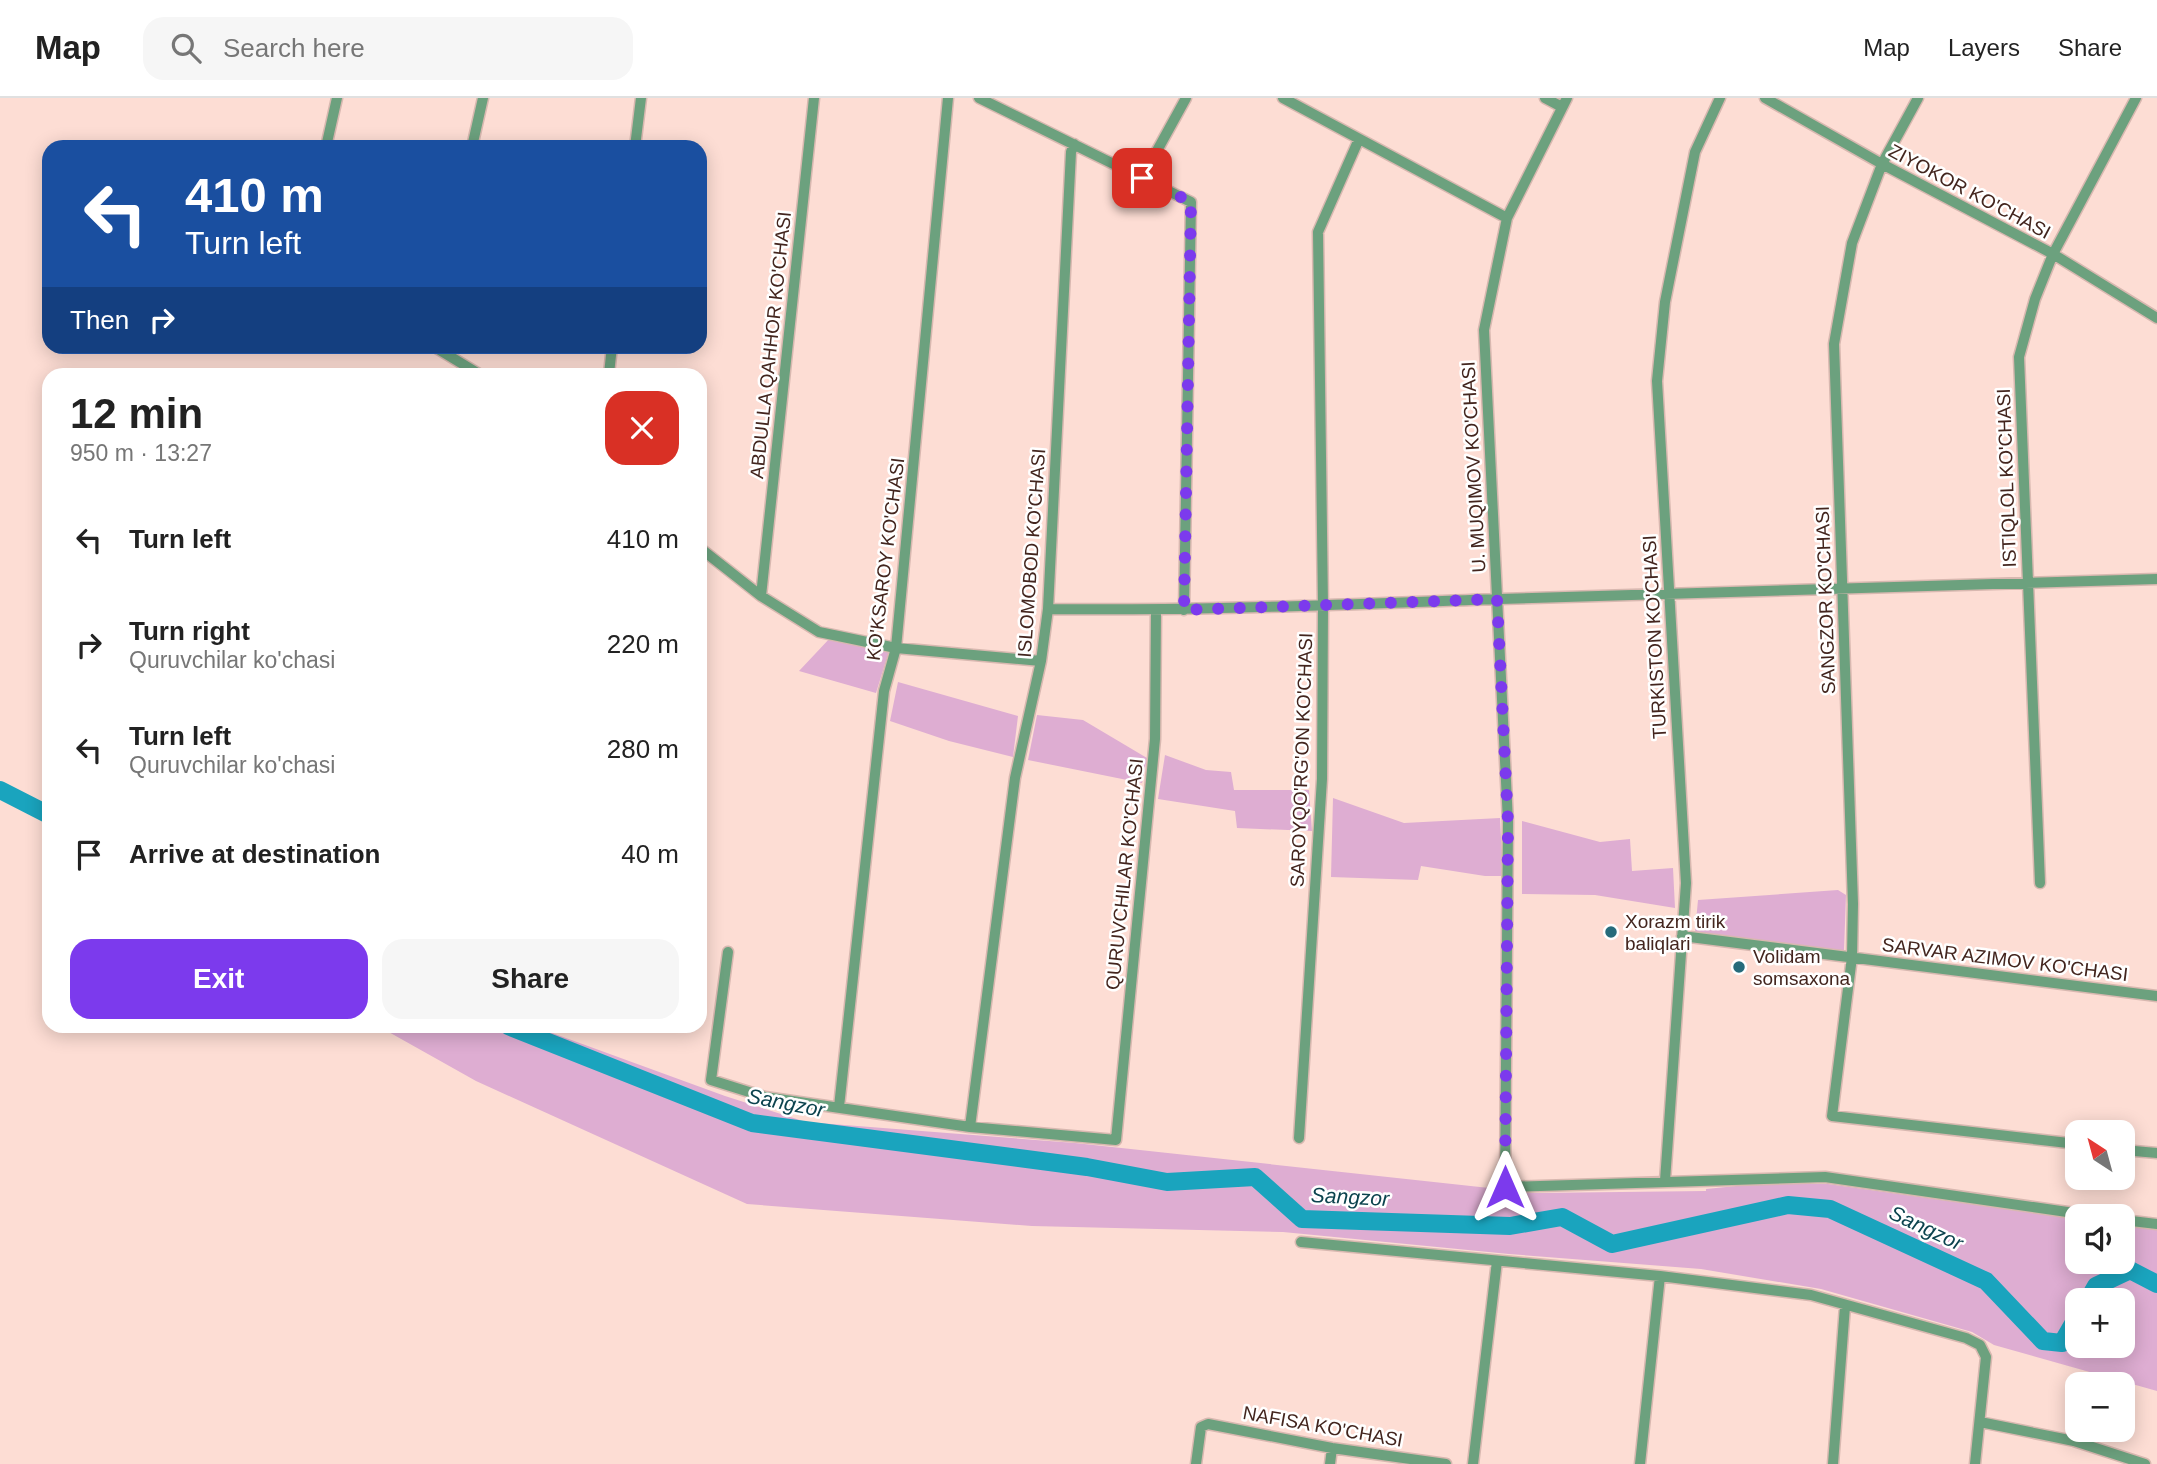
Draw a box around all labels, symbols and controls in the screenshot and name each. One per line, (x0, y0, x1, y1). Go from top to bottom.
search box (143, 17, 633, 80)
text: Map (35, 29, 101, 66)
icon: search (167, 29, 205, 67)
text: Search here (223, 33, 365, 63)
text: Map (1863, 34, 1910, 61)
text: Layers (1948, 34, 2020, 61)
text: Share (2058, 34, 2122, 61)
street label: ZIYOKOR KO'CHASI (1885, 140, 2054, 243)
pin (1112, 148, 1172, 208)
icon: arrive (1123, 159, 1161, 197)
icon: left (70, 168, 161, 259)
text: 410 m (185, 168, 324, 222)
street label: ABDULLA QAHHOR KO'CHASI (746, 210, 795, 480)
text: Turn left (185, 225, 301, 261)
icon: right (143, 301, 181, 339)
text: Then (70, 305, 129, 335)
street label: U. MUQIMOV KO'CHASI (1457, 361, 1490, 573)
street label: ISTIQLOL KO'CHASI (1993, 388, 2020, 568)
text: 12 min (70, 390, 203, 437)
button: close (605, 391, 679, 465)
text: 950 m · 13:27 (70, 440, 212, 466)
street label: ISLOMOBOD KO'CHASI (1014, 448, 1049, 658)
street label: KO'KSAROY KO'CHASI (863, 456, 908, 662)
street label: SANGZOR KO'CHASI (1812, 505, 1839, 694)
icon: left (70, 521, 108, 559)
text: Turn left (129, 524, 231, 554)
text: 410 m (607, 524, 679, 554)
street label: TURKISTON KO'CHASI (1639, 535, 1670, 739)
text: Turn right (129, 616, 250, 646)
icon: right (70, 626, 108, 664)
text: 220 m (607, 629, 679, 659)
street label: SAROYQO'RG'ON KO'CHASI (1287, 632, 1316, 888)
text: Quruvchilar ko'chasi (129, 647, 335, 673)
text: Turn left (129, 721, 231, 751)
icon: left (70, 731, 108, 769)
text: 280 m (607, 734, 679, 764)
text: Quruvchilar ko'chasi (129, 752, 335, 778)
street label: QURUVCHILAR KO'CHASI (1102, 757, 1147, 991)
icon: arrive (70, 836, 108, 874)
text: Arrive at destination (129, 839, 380, 869)
text: 40 m (621, 839, 679, 869)
place label: Xorazm tirik baliqlari (1625, 911, 1726, 954)
marker: Xorazm tirik baliqlari (1603, 924, 1619, 940)
street label: SARVAR AZIMOV KO'CHASI (1881, 934, 2129, 985)
button: Exit (70, 939, 368, 1019)
button: Share (382, 939, 679, 1019)
place label: Volidam somsaxona (1753, 946, 1851, 989)
marker: Volidam somsaxona (1731, 959, 1747, 975)
water label: Sangzor (746, 1084, 828, 1121)
north arrow (2065, 1120, 2135, 1190)
map controls (2065, 1120, 2135, 1442)
position arrow (1468, 1150, 1542, 1224)
water label: Sangzor (1310, 1183, 1391, 1210)
water label: Sangzor (1886, 1201, 1967, 1255)
button: sound (2065, 1204, 2135, 1274)
button: + (2065, 1288, 2135, 1358)
button: − (2065, 1372, 2135, 1442)
street label: NAFISA KO'CHASI (1241, 1402, 1405, 1451)

